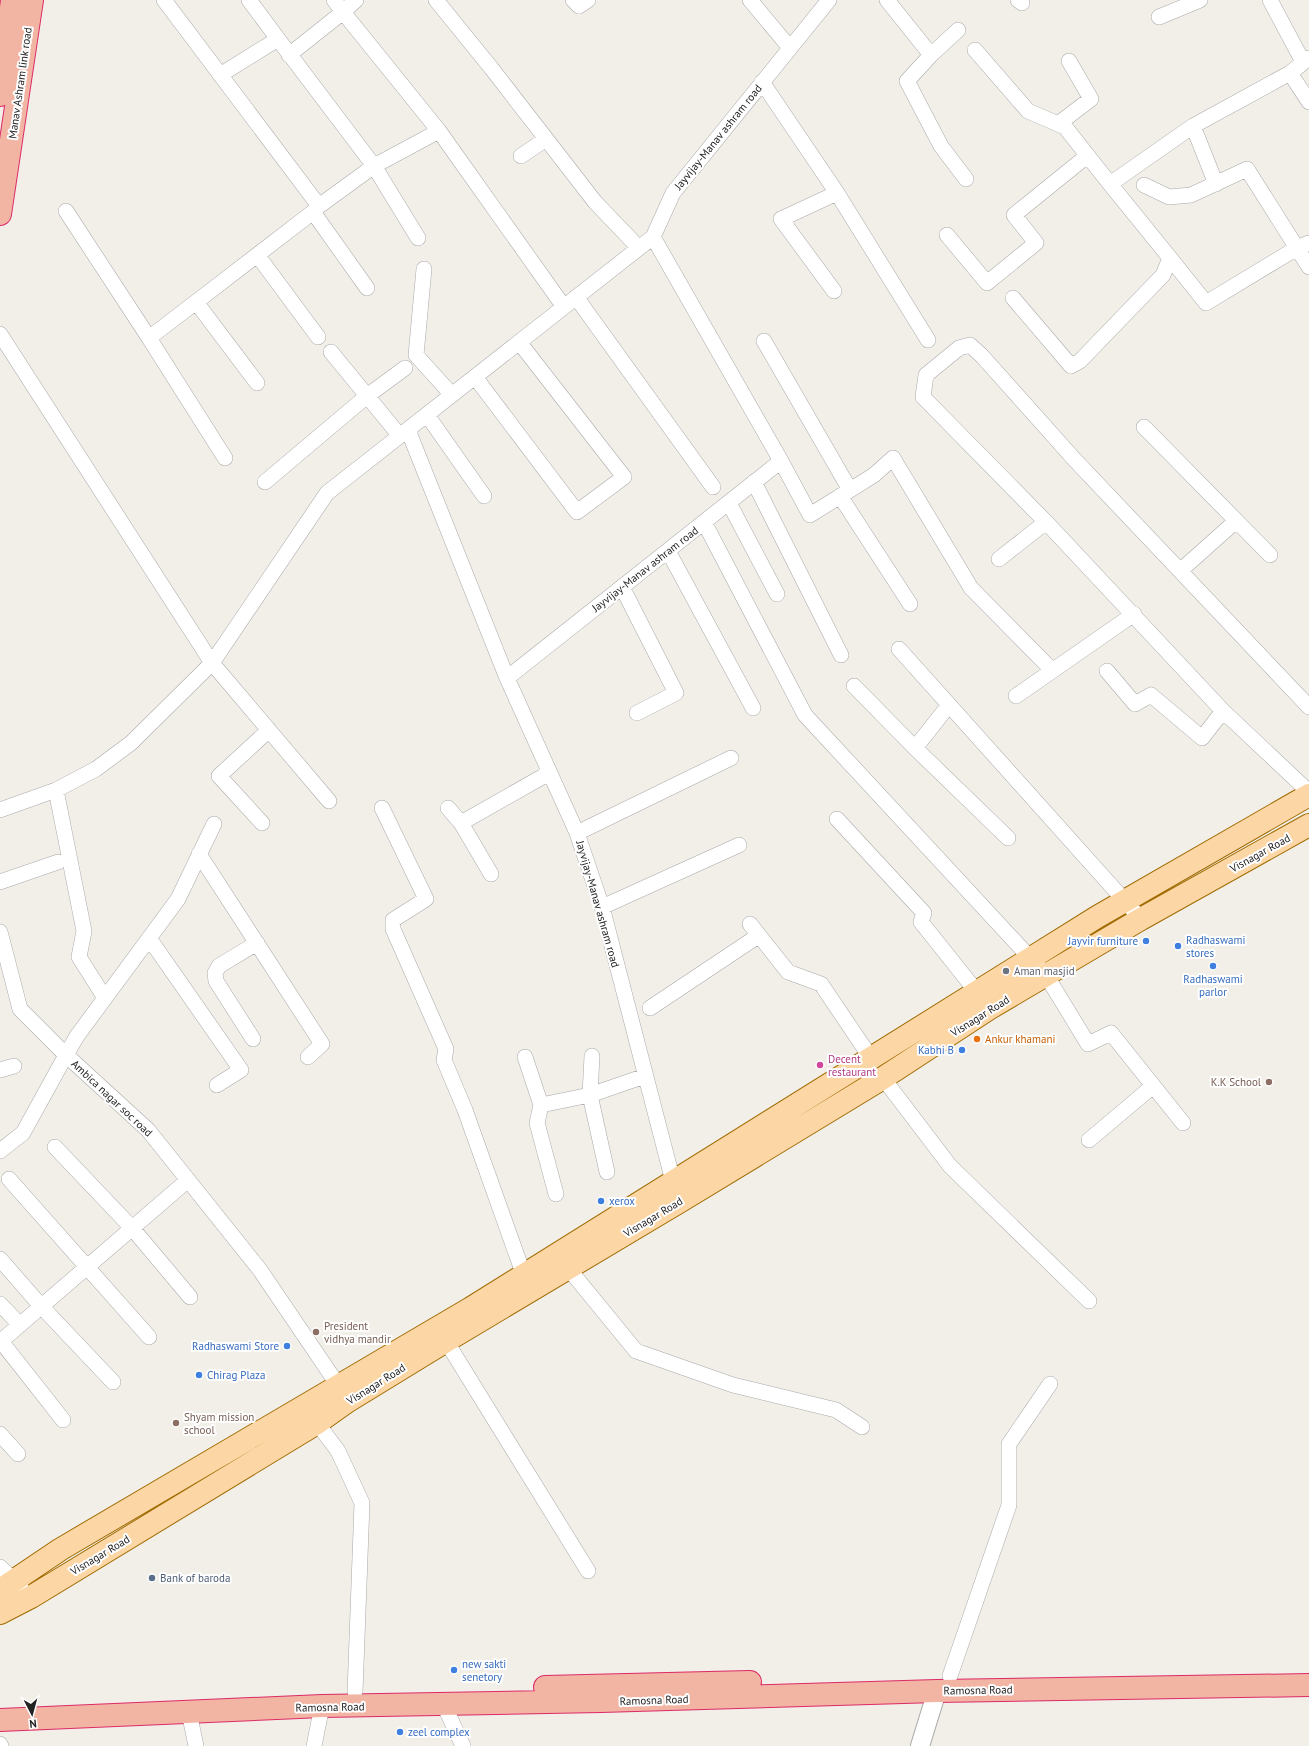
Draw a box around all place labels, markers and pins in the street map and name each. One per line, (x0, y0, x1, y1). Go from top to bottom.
place label: Radhaswami stores (1186, 933, 1245, 960)
place label: Jayvir furniture (1067, 934, 1138, 948)
marker: Jayvir furniture (1141, 936, 1151, 946)
marker: Radhaswami stores (1173, 941, 1183, 951)
marker: Radhaswami parlor (1208, 961, 1218, 971)
place label: Aman masjid (1014, 964, 1075, 978)
marker: Aman masjid (1001, 966, 1011, 976)
place label: Radhaswami parlor (1183, 972, 1243, 999)
place label: Ankur khamani (985, 1032, 1055, 1046)
marker: Ankur khamani (972, 1034, 982, 1044)
place label: Kabhi B (918, 1043, 954, 1057)
marker: Kabhi B (957, 1045, 967, 1055)
place label: Decent restaurant (828, 1052, 876, 1079)
marker: Decent restaurant (815, 1060, 825, 1070)
place label: K.K School (1211, 1075, 1262, 1089)
marker: K.K School (1264, 1077, 1274, 1087)
place label: xerox (609, 1194, 635, 1208)
marker: xerox (596, 1196, 606, 1206)
place label: President vidhya mandir (324, 1319, 391, 1346)
marker: President vidhya mandir (311, 1327, 321, 1337)
place label: Radhaswami Store (192, 1339, 279, 1353)
marker: Radhaswami Store (282, 1341, 292, 1351)
place label: Chirag Plaza (207, 1368, 265, 1382)
marker: Chirag Plaza (194, 1370, 204, 1380)
place label: Shyam mission school (184, 1410, 254, 1437)
marker: Shyam mission school (171, 1418, 181, 1428)
place label: Bank of baroda (160, 1571, 230, 1585)
marker: Bank of baroda (147, 1573, 157, 1583)
place label: new sakti senetory (462, 1657, 506, 1684)
marker: new sakti senetory (449, 1665, 459, 1675)
place label: zeel complex (408, 1725, 470, 1739)
marker: zeel complex (395, 1727, 405, 1737)

